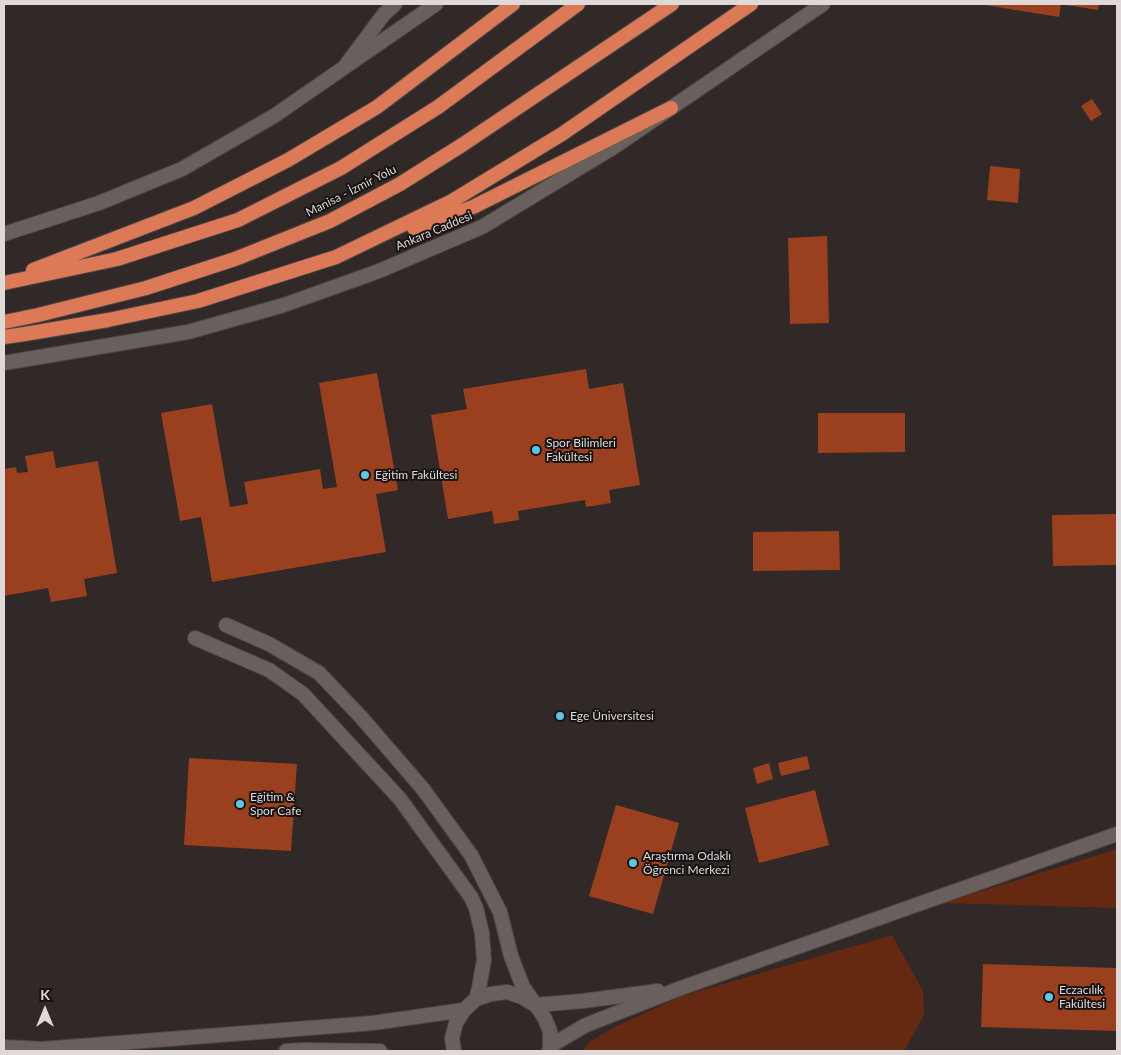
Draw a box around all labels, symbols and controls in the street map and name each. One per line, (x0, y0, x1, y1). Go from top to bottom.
street label: Manisa - İzmir Yolu (303, 162, 399, 220)
street label: Ankara Caddesi (393, 208, 475, 254)
place label: Spor Bilimleri Fakültesi (546, 436, 616, 464)
marker: Spor Bilimleri Fakültesi (530, 444, 542, 456)
place label: Eğitim Fakültesi (375, 468, 457, 482)
marker: Eğitim Fakültesi (359, 469, 371, 481)
place label: Ege Üniversitesi (570, 709, 654, 723)
marker: Ege Üniversitesi (554, 710, 566, 722)
place label: Eğitim & Spor Cafe (250, 790, 302, 818)
marker: Eğitim & Spor Cafe (234, 798, 246, 810)
place label: Araştırma Odaklı Öğrenci Merkezi (643, 849, 731, 877)
marker: Araştırma Odaklı Öğrenci Merkezi (627, 857, 639, 869)
place label: Eczacılık Fakültesi (1059, 983, 1105, 1011)
north arrow (20, 985, 70, 1035)
text: K (40, 986, 50, 1003)
marker: Eczacılık Fakültesi (1043, 991, 1055, 1003)

